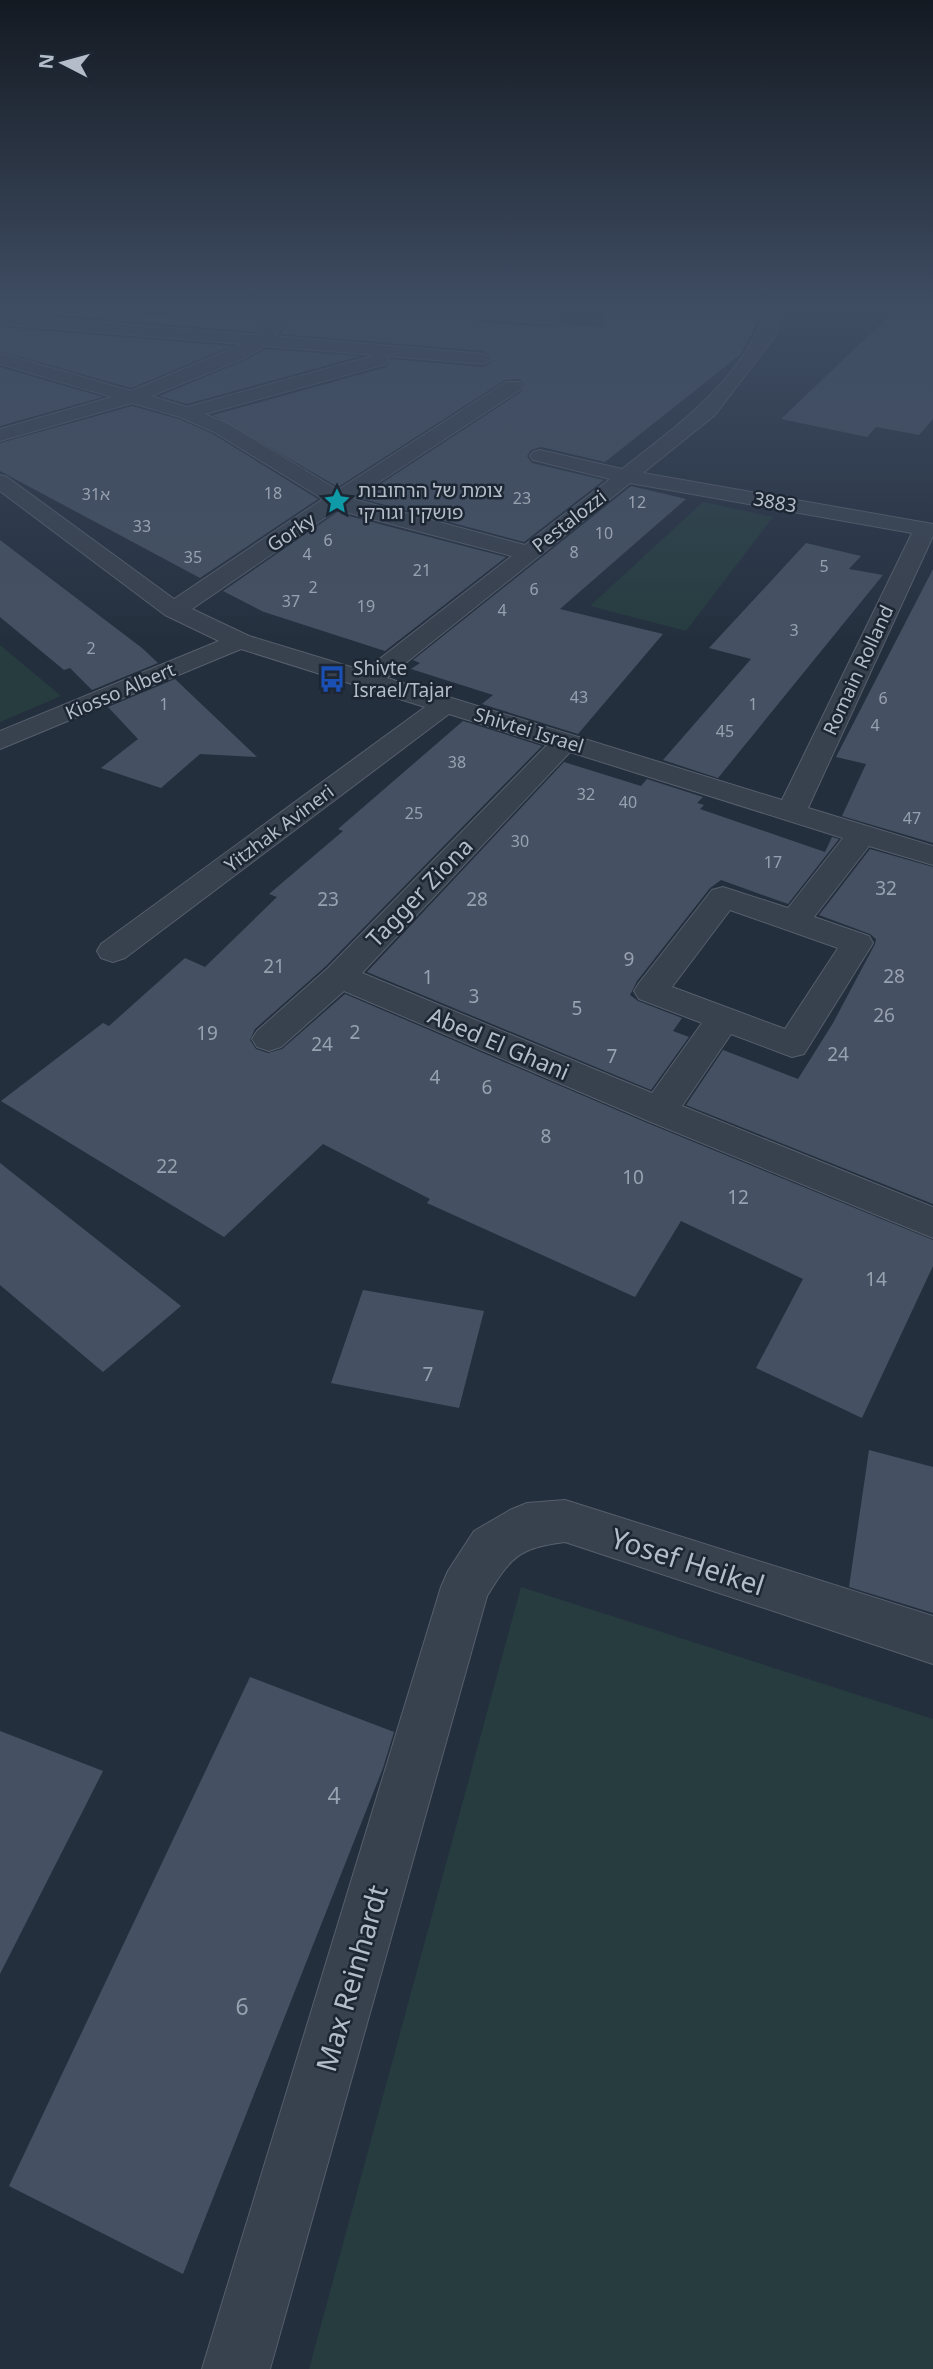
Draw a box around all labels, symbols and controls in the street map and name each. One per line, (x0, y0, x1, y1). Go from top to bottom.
north arrow (28, 28, 98, 98)
text: N (32, 52, 60, 70)
place label: צומת של הרחובות פושקין וגורקי (358, 477, 503, 525)
house number: 18 (264, 482, 282, 504)
house number: 31א (82, 483, 110, 505)
street label: Pestalozzi (526, 484, 612, 558)
street label: 3883 (751, 485, 799, 519)
place icon: צומת של הרחובות פושקין וגורקי (322, 486, 352, 516)
house number: 23 (513, 487, 531, 509)
house number: 12 (628, 491, 646, 513)
street label: Gorky (262, 506, 320, 558)
house number: 33 (133, 515, 151, 537)
house number: 10 (595, 522, 613, 544)
house number: 6 (323, 529, 333, 551)
house number: 8 (569, 541, 579, 563)
house number: 4 (302, 543, 312, 565)
house number: 35 (184, 546, 202, 568)
house number: 5 (819, 555, 829, 577)
house number: 21 (413, 559, 431, 581)
house number: 2 (308, 576, 318, 598)
house number: 6 (529, 578, 539, 600)
house number: 37 (282, 590, 300, 612)
house number: 19 (357, 595, 375, 617)
house number: 4 (497, 599, 507, 621)
street label: Romain Rolland (817, 601, 899, 739)
house number: 3 (789, 619, 799, 641)
house number: 2 (86, 637, 96, 659)
place label: Shivte Israel/Tajar (353, 655, 453, 703)
street label: Kiosso Albert (61, 656, 179, 726)
bus stop icon: Shivte Israel/Tajar (317, 664, 347, 694)
house number: 43 (570, 686, 588, 708)
house number: 6 (878, 687, 888, 709)
house number: 1 (159, 693, 169, 715)
house number: 1 (748, 693, 758, 715)
street label: Shivtei Israel (471, 701, 587, 759)
house number: 4 (870, 714, 880, 736)
house number: 45 (716, 720, 734, 742)
house number: 38 (448, 751, 466, 773)
street label: Yitzhak Avineri (219, 778, 339, 878)
house number: 32 (577, 783, 595, 805)
house number: 40 (619, 791, 637, 813)
house number: 25 (405, 802, 423, 824)
house number: 47 (903, 807, 921, 829)
street label: Tagger Ziona (359, 830, 479, 954)
house number: 30 (511, 830, 529, 852)
house number: 17 (764, 851, 782, 873)
house number: 32 (875, 875, 897, 901)
house number: 23 (317, 886, 339, 912)
house number: 28 (466, 886, 488, 912)
house number: 9 (624, 946, 634, 972)
house number: 21 (263, 953, 285, 979)
house number: 28 (883, 963, 905, 989)
house number: 1 (423, 964, 433, 990)
house number: 3 (469, 983, 479, 1009)
house number: 5 (572, 995, 582, 1021)
street label: Abed El Ghani (423, 999, 575, 1087)
house number: 26 (873, 1002, 895, 1028)
house number: 2 (350, 1019, 360, 1045)
house number: 19 (196, 1020, 218, 1046)
house number: 24 (311, 1031, 333, 1057)
house number: 24 (827, 1041, 849, 1067)
house number: 7 (607, 1043, 617, 1069)
house number: 4 (430, 1064, 441, 1090)
house number: 6 (482, 1074, 492, 1100)
house number: 8 (541, 1123, 551, 1149)
house number: 22 (156, 1153, 178, 1179)
house number: 10 (622, 1164, 644, 1190)
house number: 12 (727, 1184, 749, 1210)
house number: 14 (865, 1266, 887, 1292)
house number: 7 (423, 1361, 433, 1387)
street label: Yosef Heikel (606, 1518, 770, 1604)
house number: 4 (327, 1779, 341, 1811)
street label: Max Reinhardt (306, 1880, 396, 2076)
house number: 6 (235, 1990, 249, 2022)

